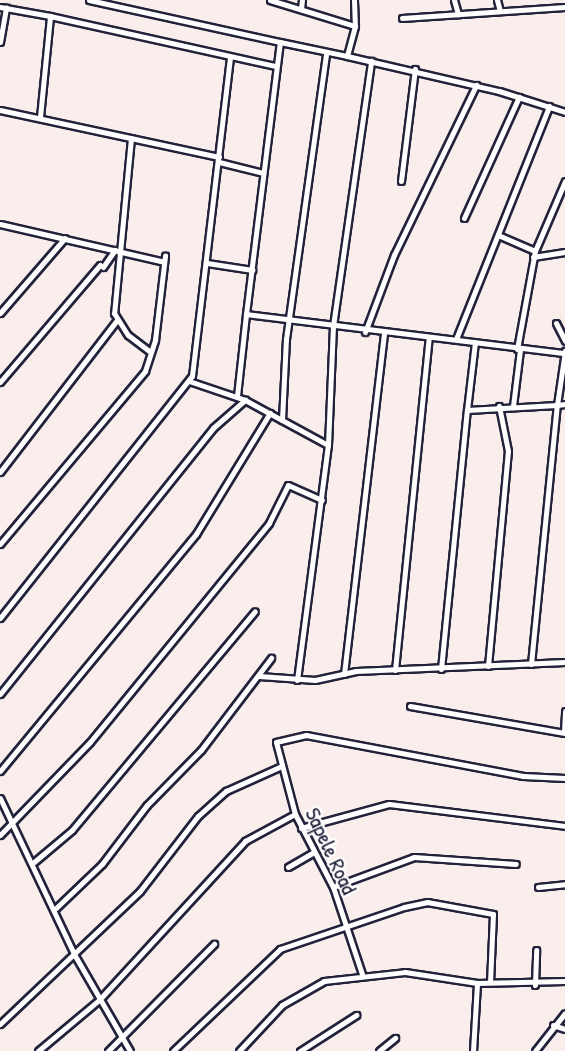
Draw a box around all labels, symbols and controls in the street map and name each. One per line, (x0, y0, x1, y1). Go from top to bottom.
street label: Sapele Road (299, 803, 363, 899)

